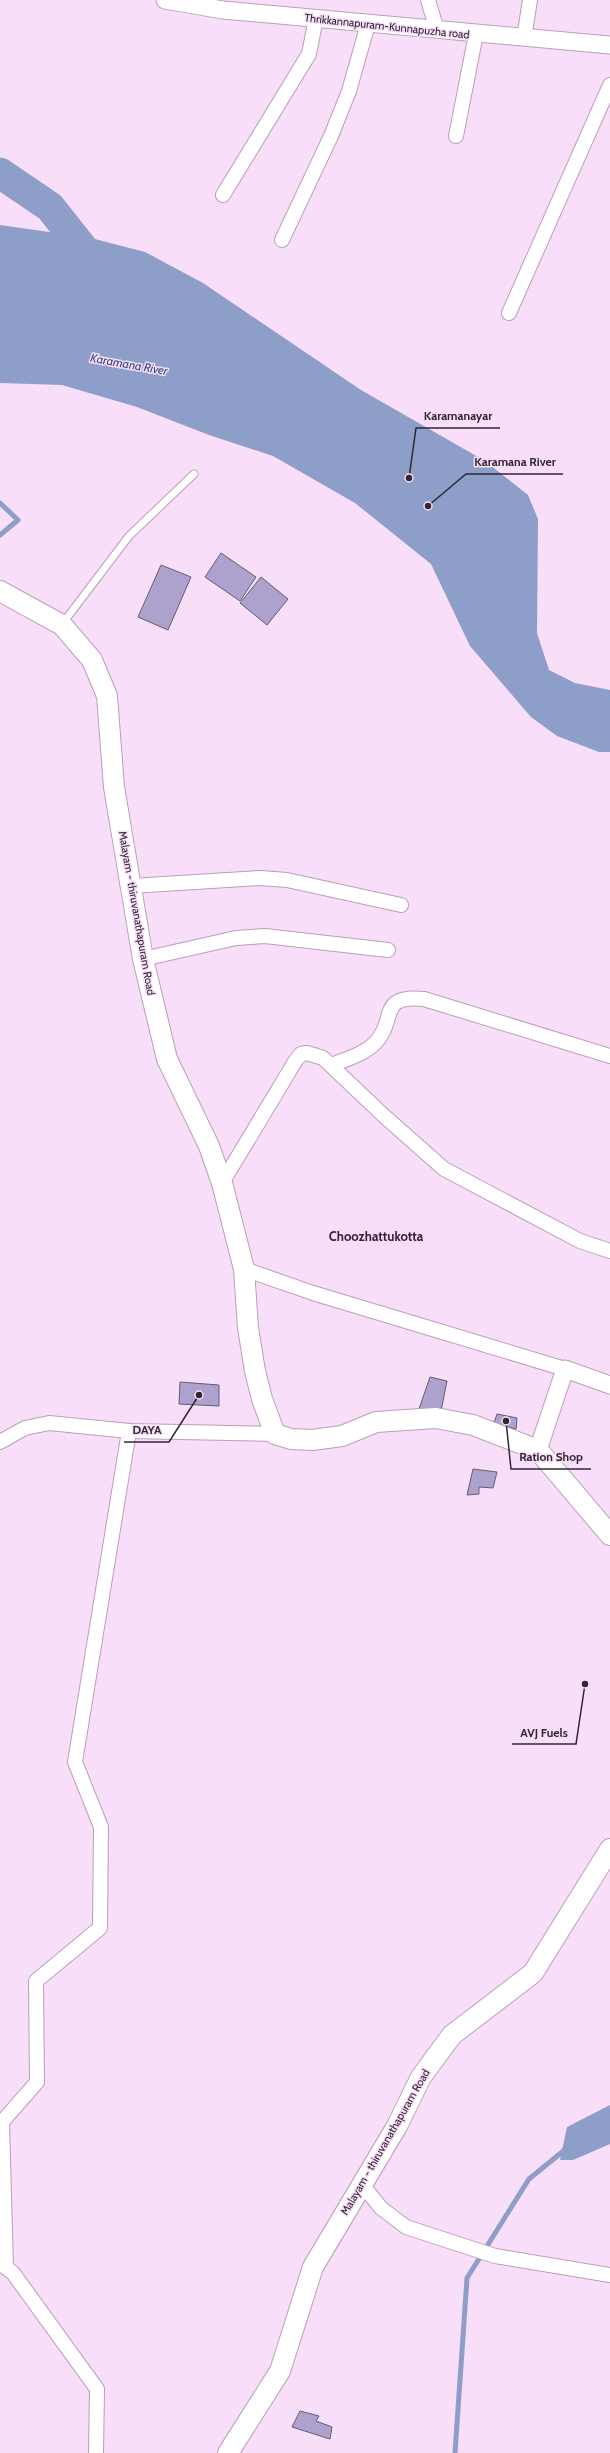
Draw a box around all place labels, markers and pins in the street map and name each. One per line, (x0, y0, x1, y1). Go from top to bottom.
callout: Karamanayar (416, 404, 500, 428)
callout: Karamana River (466, 450, 563, 474)
callout: DAYA (124, 1418, 169, 1442)
callout: Ration Shop (511, 1445, 591, 1469)
callout: AVJ Fuels (512, 1720, 576, 1744)

